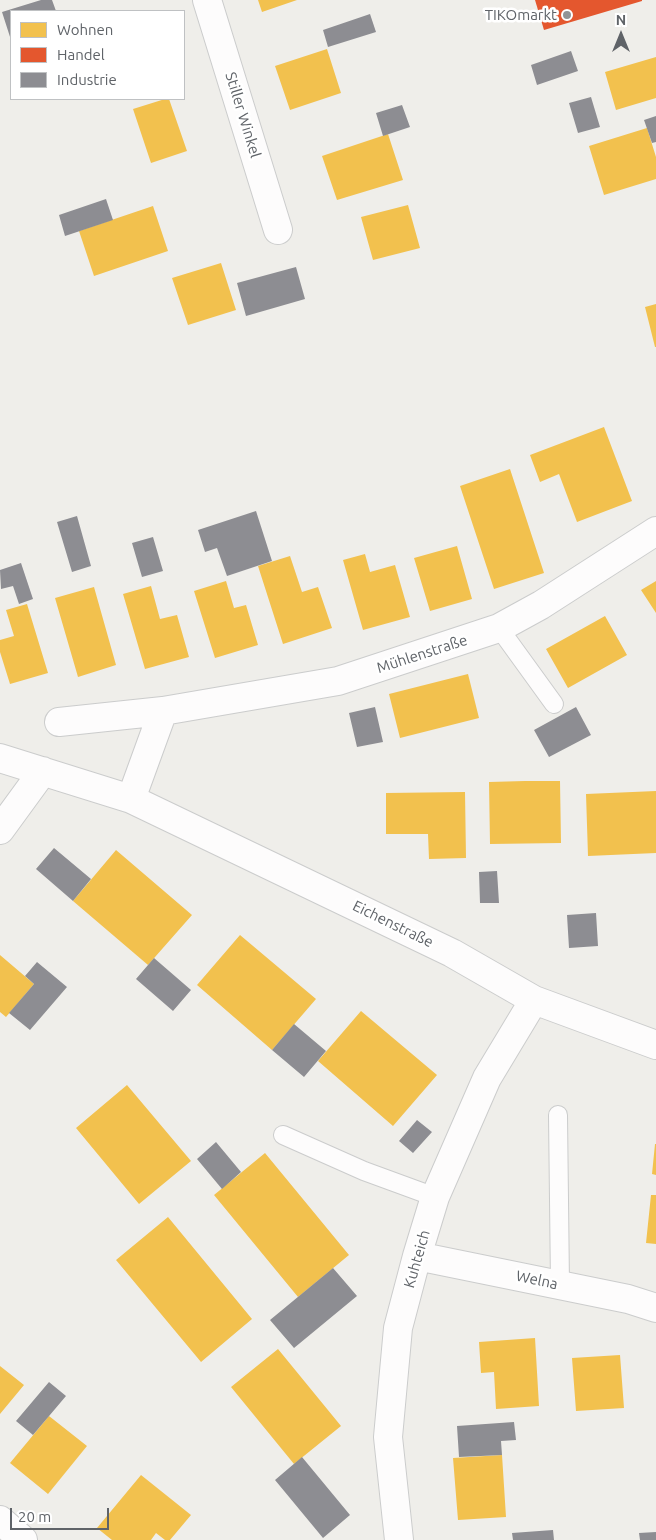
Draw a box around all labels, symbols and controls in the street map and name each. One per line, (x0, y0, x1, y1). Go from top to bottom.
place label: TIKOmarkt (485, 6, 557, 24)
marker: TIKOmarkt (561, 9, 573, 21)
legend (10, 10, 185, 100)
north arrow (596, 10, 646, 60)
text: N (616, 12, 626, 28)
text: Wohnen (57, 21, 113, 38)
text: Handel (57, 46, 105, 63)
street label: Stiller Winkel (221, 70, 265, 160)
text: Industrie (57, 71, 117, 88)
street label: Mühlenstraße (374, 631, 470, 677)
street label: Eichenstraße (350, 897, 436, 951)
street label: Kuhteich (400, 1228, 434, 1290)
street label: Welna (515, 1267, 559, 1293)
scale bar (12, 1498, 111, 1530)
text: 20 m (18, 1508, 51, 1525)

